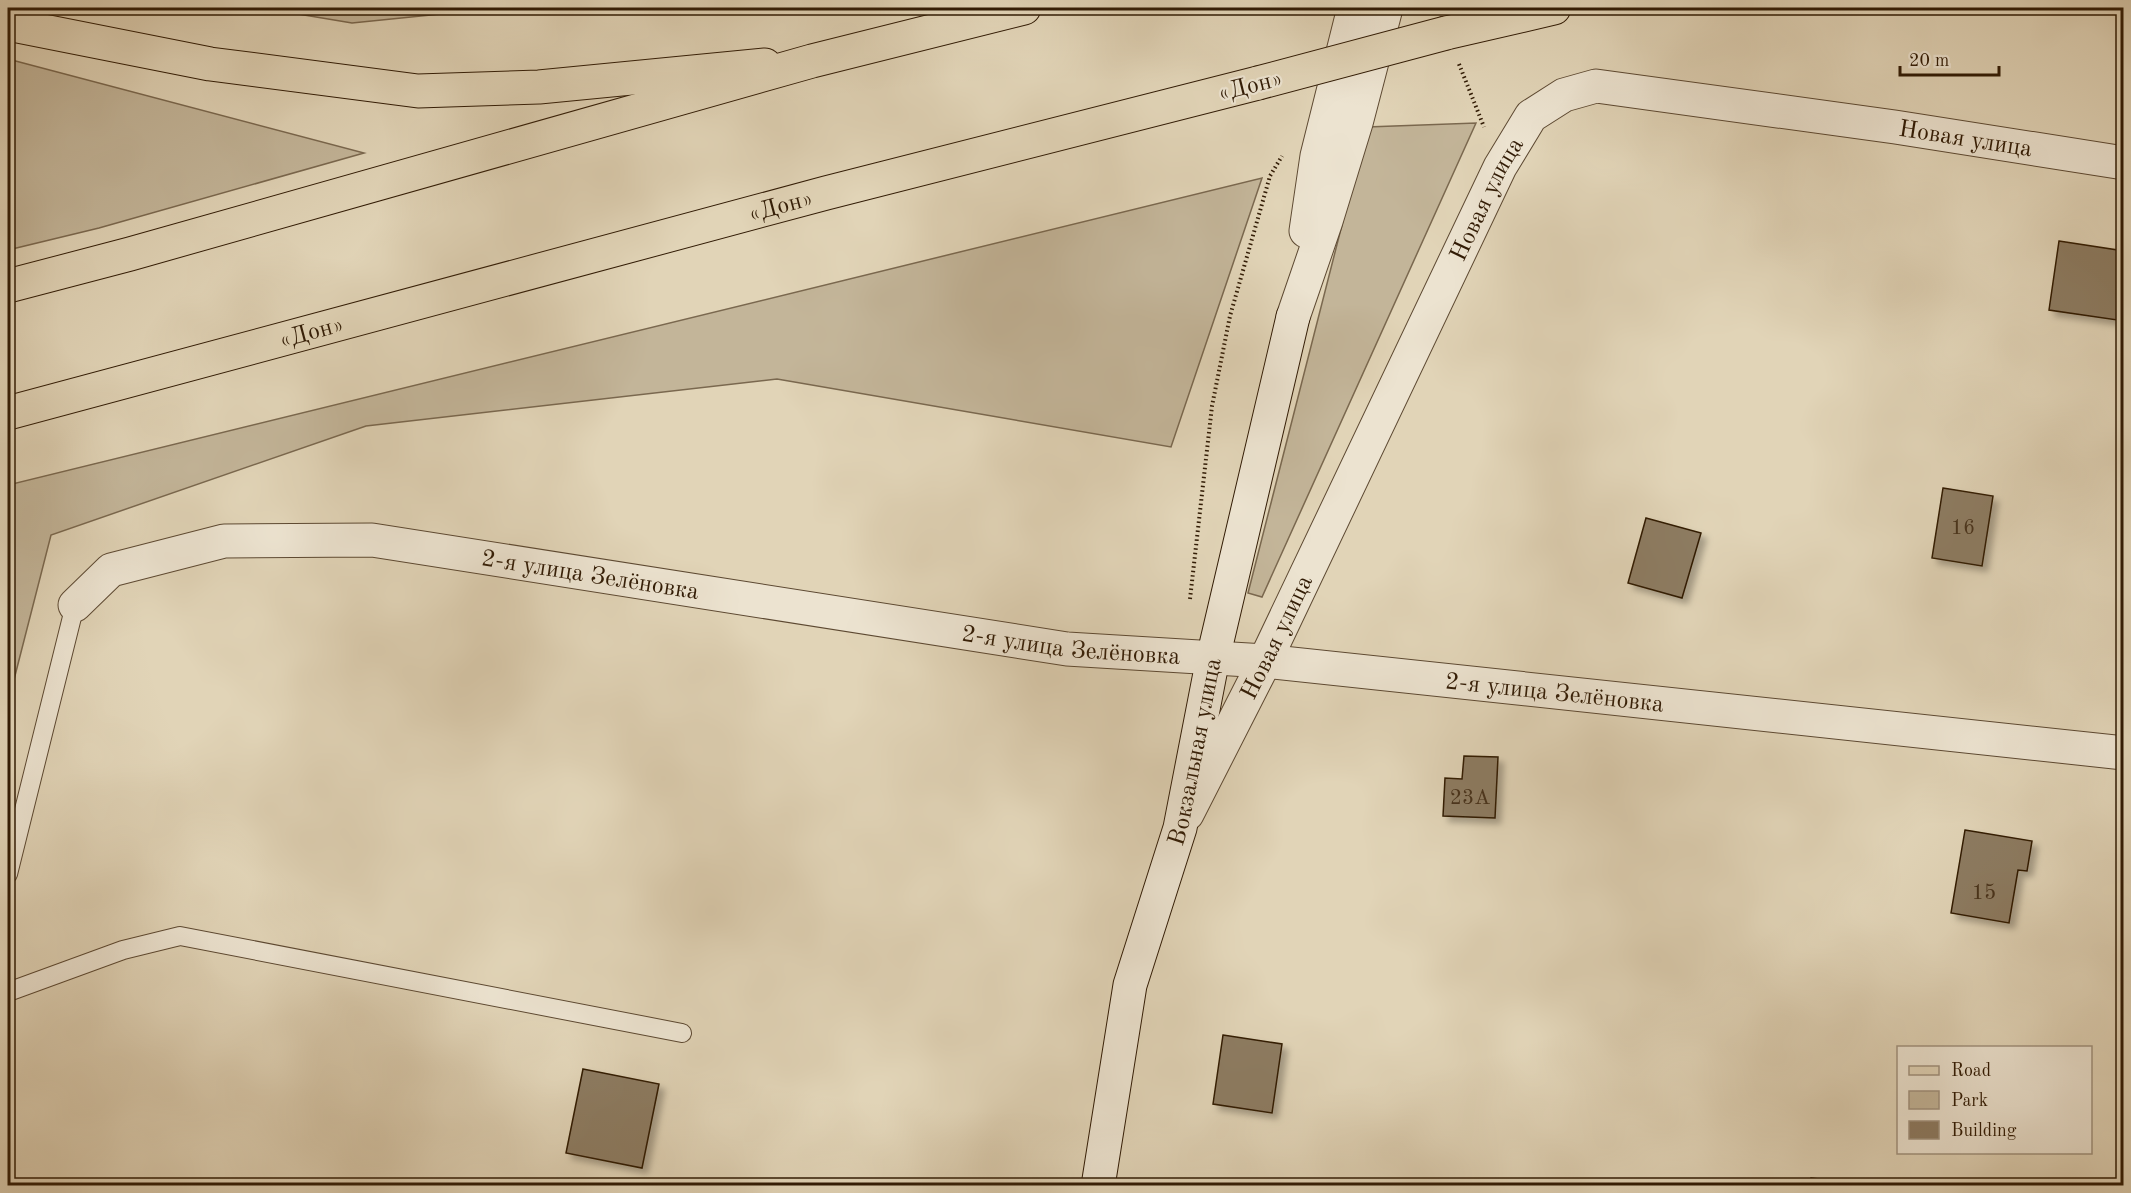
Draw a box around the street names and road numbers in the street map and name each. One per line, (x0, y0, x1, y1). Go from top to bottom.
street label: «Дон» (1216, 67, 1285, 107)
street label: Новая улица (1897, 118, 2034, 162)
street label: Новая улица (1447, 134, 1529, 265)
street label: «Дон» (746, 187, 816, 227)
street label: «Дон» (277, 313, 347, 354)
street label: 2-я улица Зелёновка (480, 547, 701, 605)
street label: Новая улица (1237, 572, 1318, 704)
street label: 2-я улица Зелёновка (960, 623, 1181, 670)
street label: Вокзальная улица (1165, 656, 1227, 849)
street label: 2-я улица Зелёновка (1444, 670, 1665, 718)

